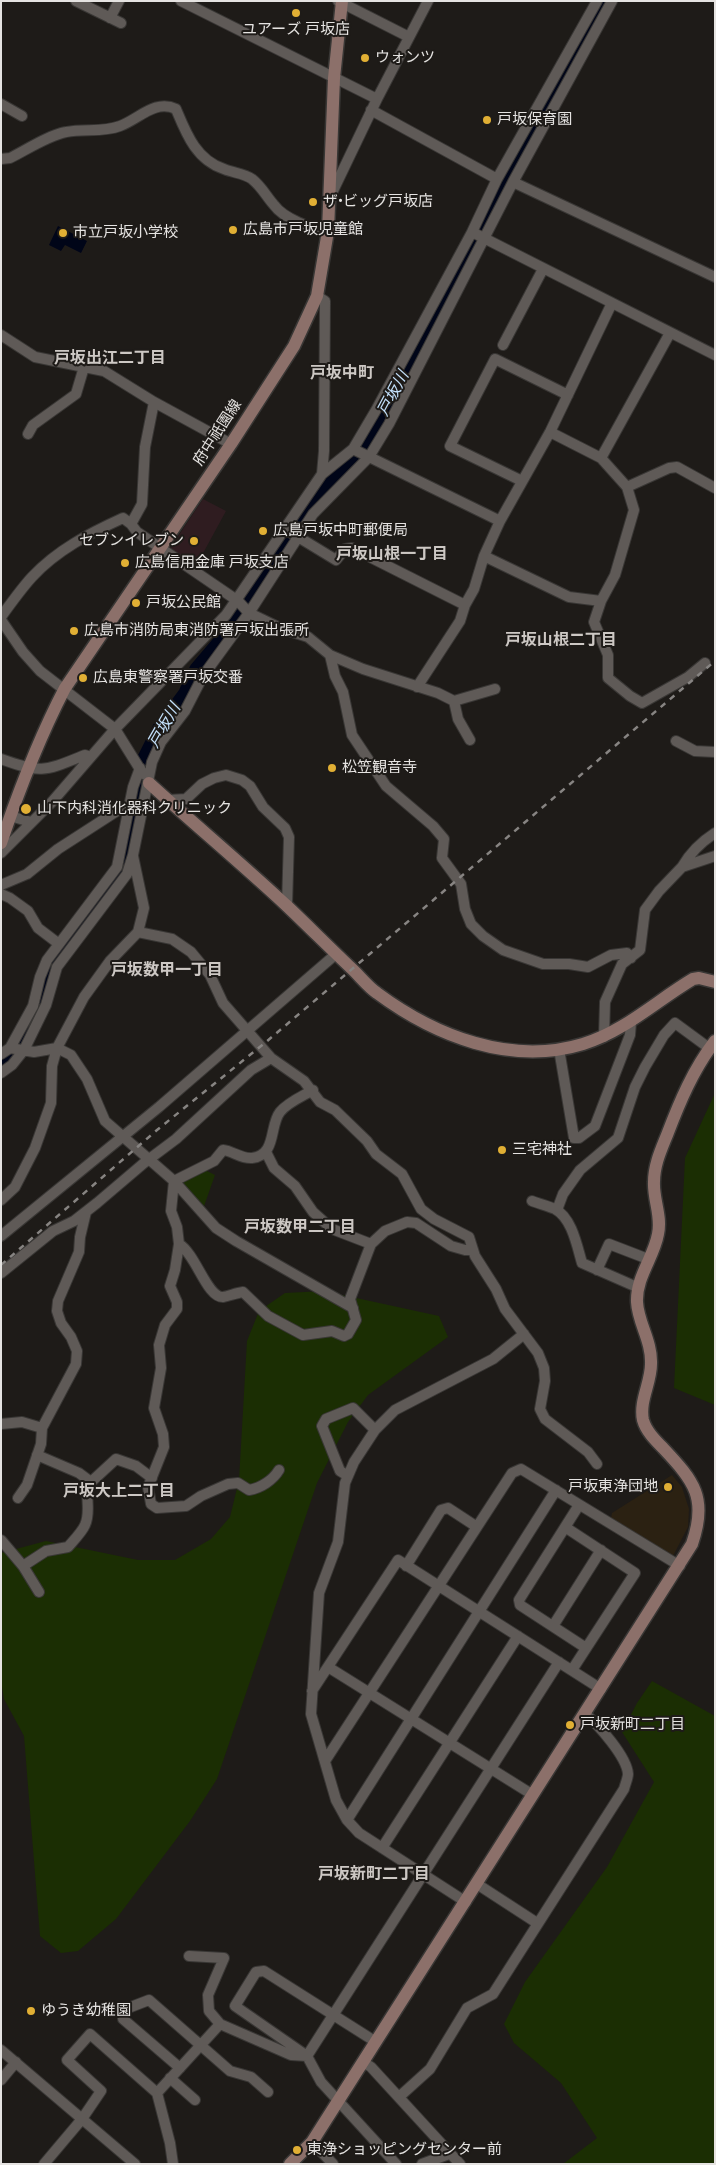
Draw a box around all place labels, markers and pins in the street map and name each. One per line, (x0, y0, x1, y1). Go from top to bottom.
marker: ユアーズ 戸坂店 (290, 7, 302, 19)
place label: ユアーズ 戸坂店 (242, 21, 350, 39)
place label: ウォンツ (375, 49, 435, 67)
marker: ウォンツ (359, 52, 371, 64)
place label: 戸坂保育園 (497, 111, 572, 129)
marker: 戸坂保育園 (481, 114, 493, 126)
place label: ザ•ビッグ戸坂店 (323, 193, 433, 211)
marker: ザ•ビッグ戸坂店 (307, 196, 319, 208)
place label: 広島市戸坂児童館 (243, 221, 363, 239)
place label: 市立戸坂小学校 (73, 224, 178, 242)
marker: 広島市戸坂児童館 (227, 224, 239, 236)
marker: 市立戸坂小学校 (57, 227, 69, 239)
place label: 広島戸坂中町郵便局 (273, 522, 408, 540)
marker: 広島戸坂中町郵便局 (257, 525, 269, 537)
place label: セブンイレブン (79, 532, 184, 550)
marker: セブンイレブン (188, 535, 200, 547)
place label: 広島信用金庫 戸坂支店 (135, 554, 289, 572)
marker: 広島信用金庫 戸坂支店 (119, 557, 131, 569)
place label: 戸坂公民館 (146, 594, 221, 612)
marker: 戸坂公民館 (130, 597, 142, 609)
place label: 広島市消防局東消防署戸坂出張所 (84, 622, 309, 640)
marker: 広島市消防局東消防署戸坂出張所 (68, 625, 80, 637)
place label: 広島東警察署戸坂交番 (93, 669, 243, 687)
marker: 広島東警察署戸坂交番 (77, 672, 89, 684)
place label: 松笠観音寺 (342, 759, 417, 777)
marker: 松笠観音寺 (326, 762, 338, 774)
place label: 山下内科消化器科クリニック (37, 800, 232, 818)
marker: 山下内科消化器科クリニック (19, 802, 33, 816)
place label: 三宅神社 (512, 1141, 572, 1159)
marker: 三宅神社 (496, 1144, 508, 1156)
place label: 戸坂東浄団地 (568, 1478, 658, 1496)
marker: 戸坂東浄団地 (662, 1481, 674, 1493)
place label: 戸坂新町二丁目 (580, 1716, 685, 1734)
marker: 戸坂新町二丁目 (564, 1719, 576, 1731)
place label: ゆうき幼稚園 (41, 2002, 131, 2020)
marker: ゆうき幼稚園 (25, 2005, 37, 2017)
place label: 東浄ショッピングセンター前 (307, 2141, 502, 2159)
marker: 東浄ショッピングセンター前 (291, 2144, 303, 2156)

